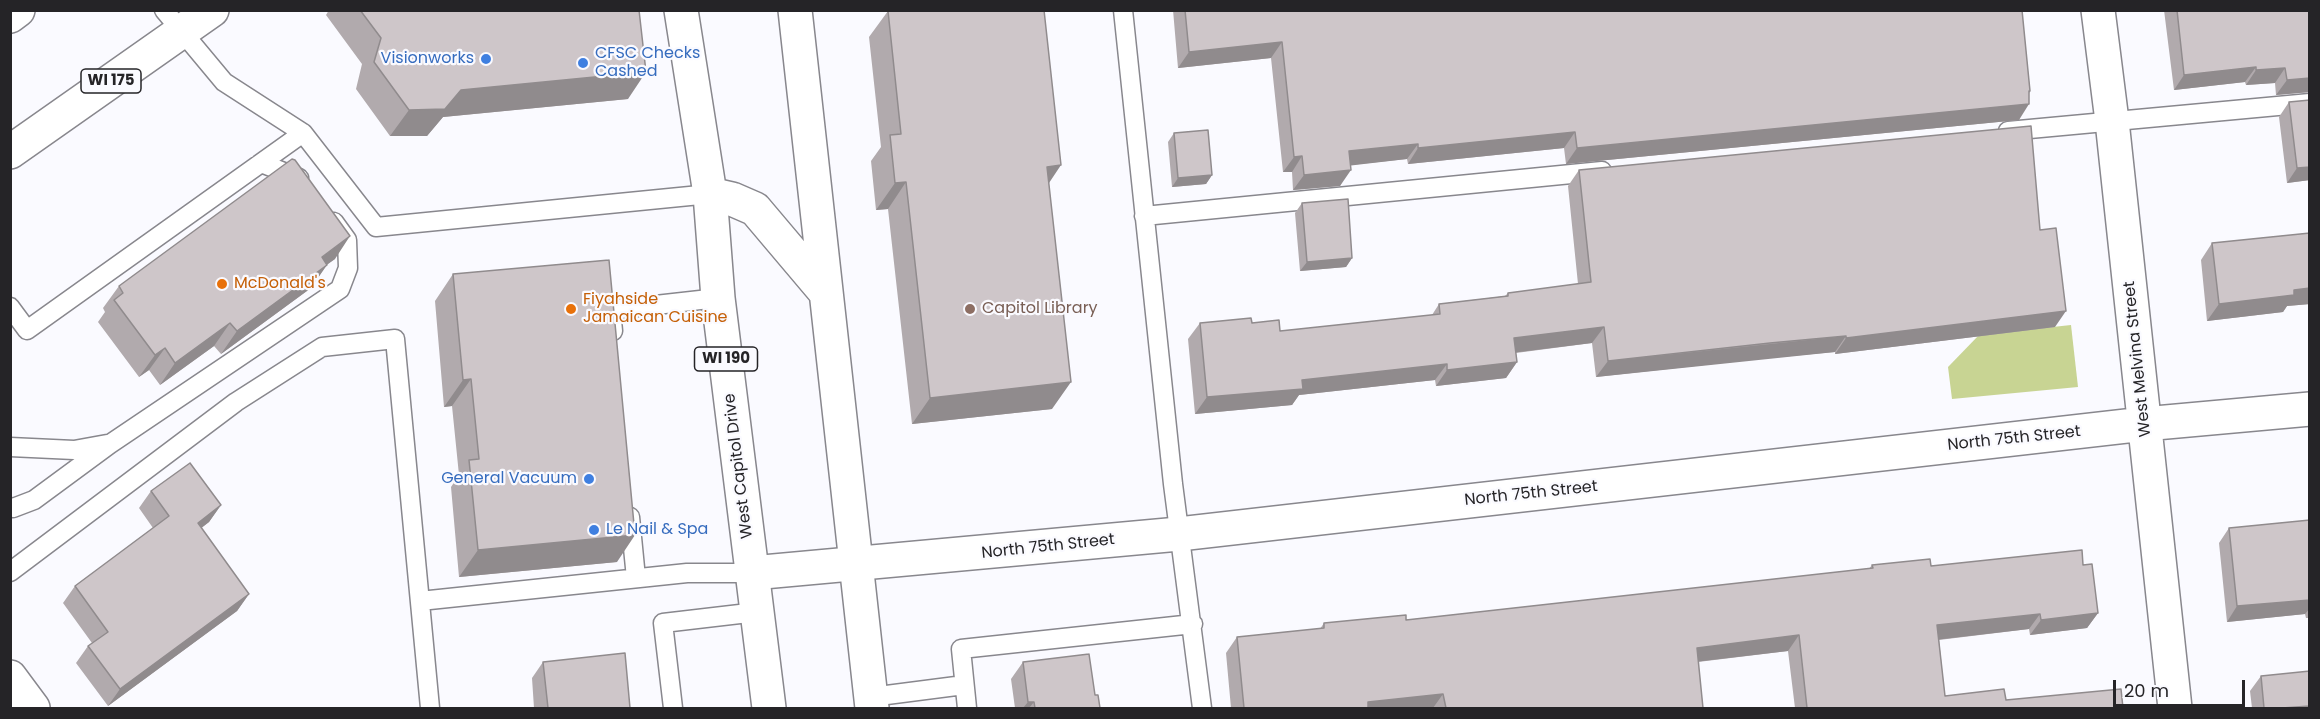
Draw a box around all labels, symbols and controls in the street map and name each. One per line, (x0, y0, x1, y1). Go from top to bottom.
place label: CFSC Checks Cashed (595, 44, 700, 82)
place label: Visionworks (381, 49, 474, 69)
marker: Visionworks (479, 52, 493, 66)
marker: CFSC Checks Cashed (576, 56, 590, 70)
road number: WI 175 (81, 69, 141, 93)
place label: McDonald's (234, 274, 326, 294)
marker: McDonald's (215, 277, 229, 291)
street label: West Melvina Street (2120, 280, 2156, 438)
place label: Fiyahside Jamaican Cuisine (583, 290, 728, 328)
place label: Capitol Library (982, 299, 1098, 319)
marker: Fiyahside Jamaican Cuisine (564, 302, 578, 316)
marker: Capitol Library (963, 302, 977, 316)
road number: WI 190 (694, 347, 758, 371)
street label: West Capitol Drive (721, 392, 757, 540)
street label: North 75th Street (1946, 422, 2082, 456)
place label: General Vacuum (441, 469, 577, 489)
marker: General Vacuum (582, 472, 596, 486)
street label: North 75th Street (1463, 477, 1599, 511)
place label: Le Nail & Spa (606, 520, 708, 540)
marker: Le Nail & Spa (587, 523, 601, 537)
street label: North 75th Street (980, 530, 1116, 564)
scale bar (2116, 668, 2248, 706)
text: 20 m (2124, 678, 2169, 703)

